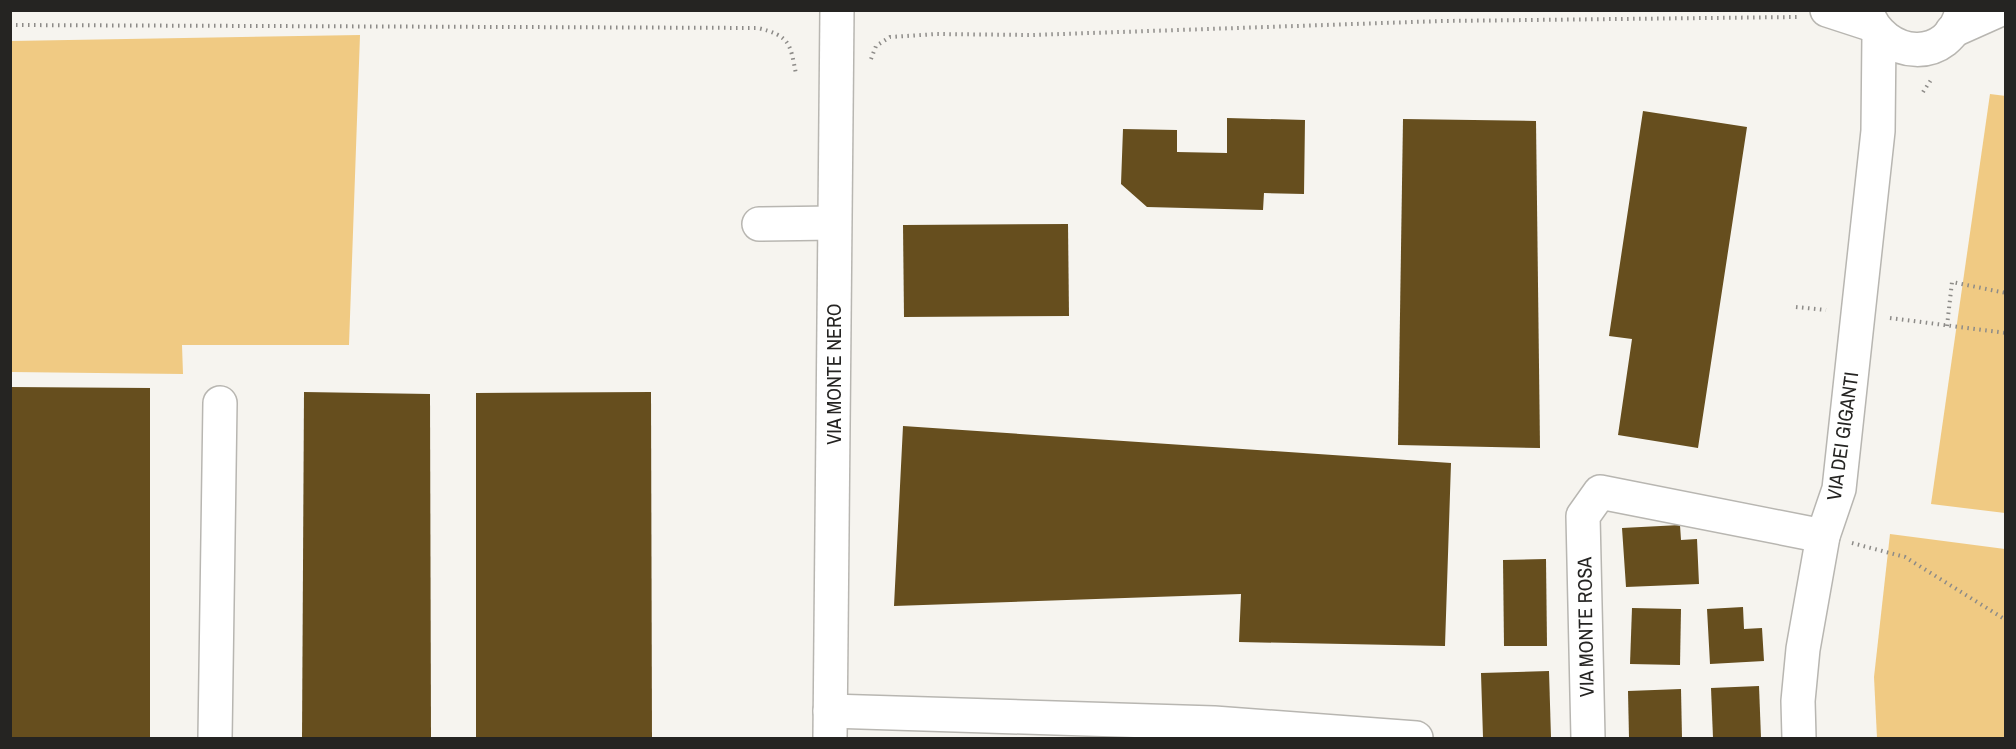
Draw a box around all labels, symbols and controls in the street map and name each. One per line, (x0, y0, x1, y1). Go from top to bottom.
street label: VIA MONTE NERO (820, 303, 847, 445)
street label: VIA DEI GIGANTI (1820, 370, 1864, 502)
street label: VIA MONTE ROSA (1570, 557, 1600, 697)

